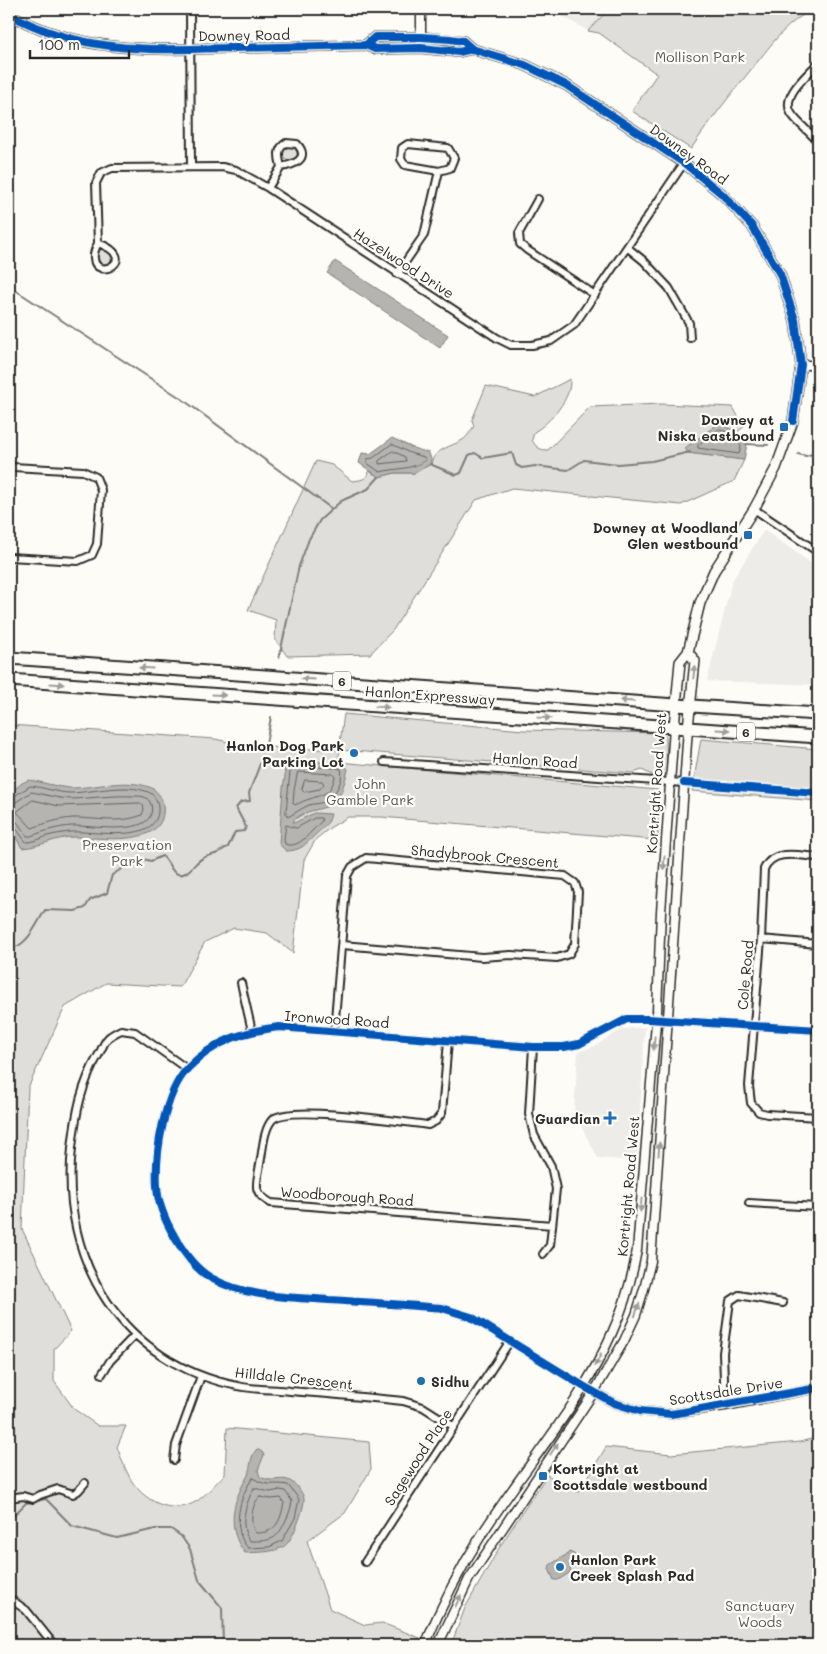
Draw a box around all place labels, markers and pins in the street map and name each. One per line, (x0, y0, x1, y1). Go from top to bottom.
place label: Downey at Niska eastbound (658, 410, 774, 445)
marker: Downey at Niska eastbound (778, 421, 790, 433)
place label: Downey at Woodland Glen westbound (593, 518, 738, 553)
marker: Downey at Woodland Glen westbound (742, 529, 754, 541)
place label: Hanlon Dog Park Parking Lot (226, 736, 344, 771)
marker: Hanlon Dog Park Parking Lot (348, 747, 360, 759)
place label: Guardian (535, 1109, 600, 1128)
marker: Guardian (604, 1112, 616, 1124)
place label: Sidhu (431, 1372, 470, 1391)
marker: Sidhu (415, 1375, 427, 1387)
place label: Kortright at Scottsdale westbound (553, 1459, 708, 1494)
marker: Kortright at Scottsdale westbound (537, 1470, 549, 1482)
place label: Hanlon Park Creek Splash Pad (570, 1550, 694, 1585)
marker: Hanlon Park Creek Splash Pad (554, 1561, 566, 1573)

